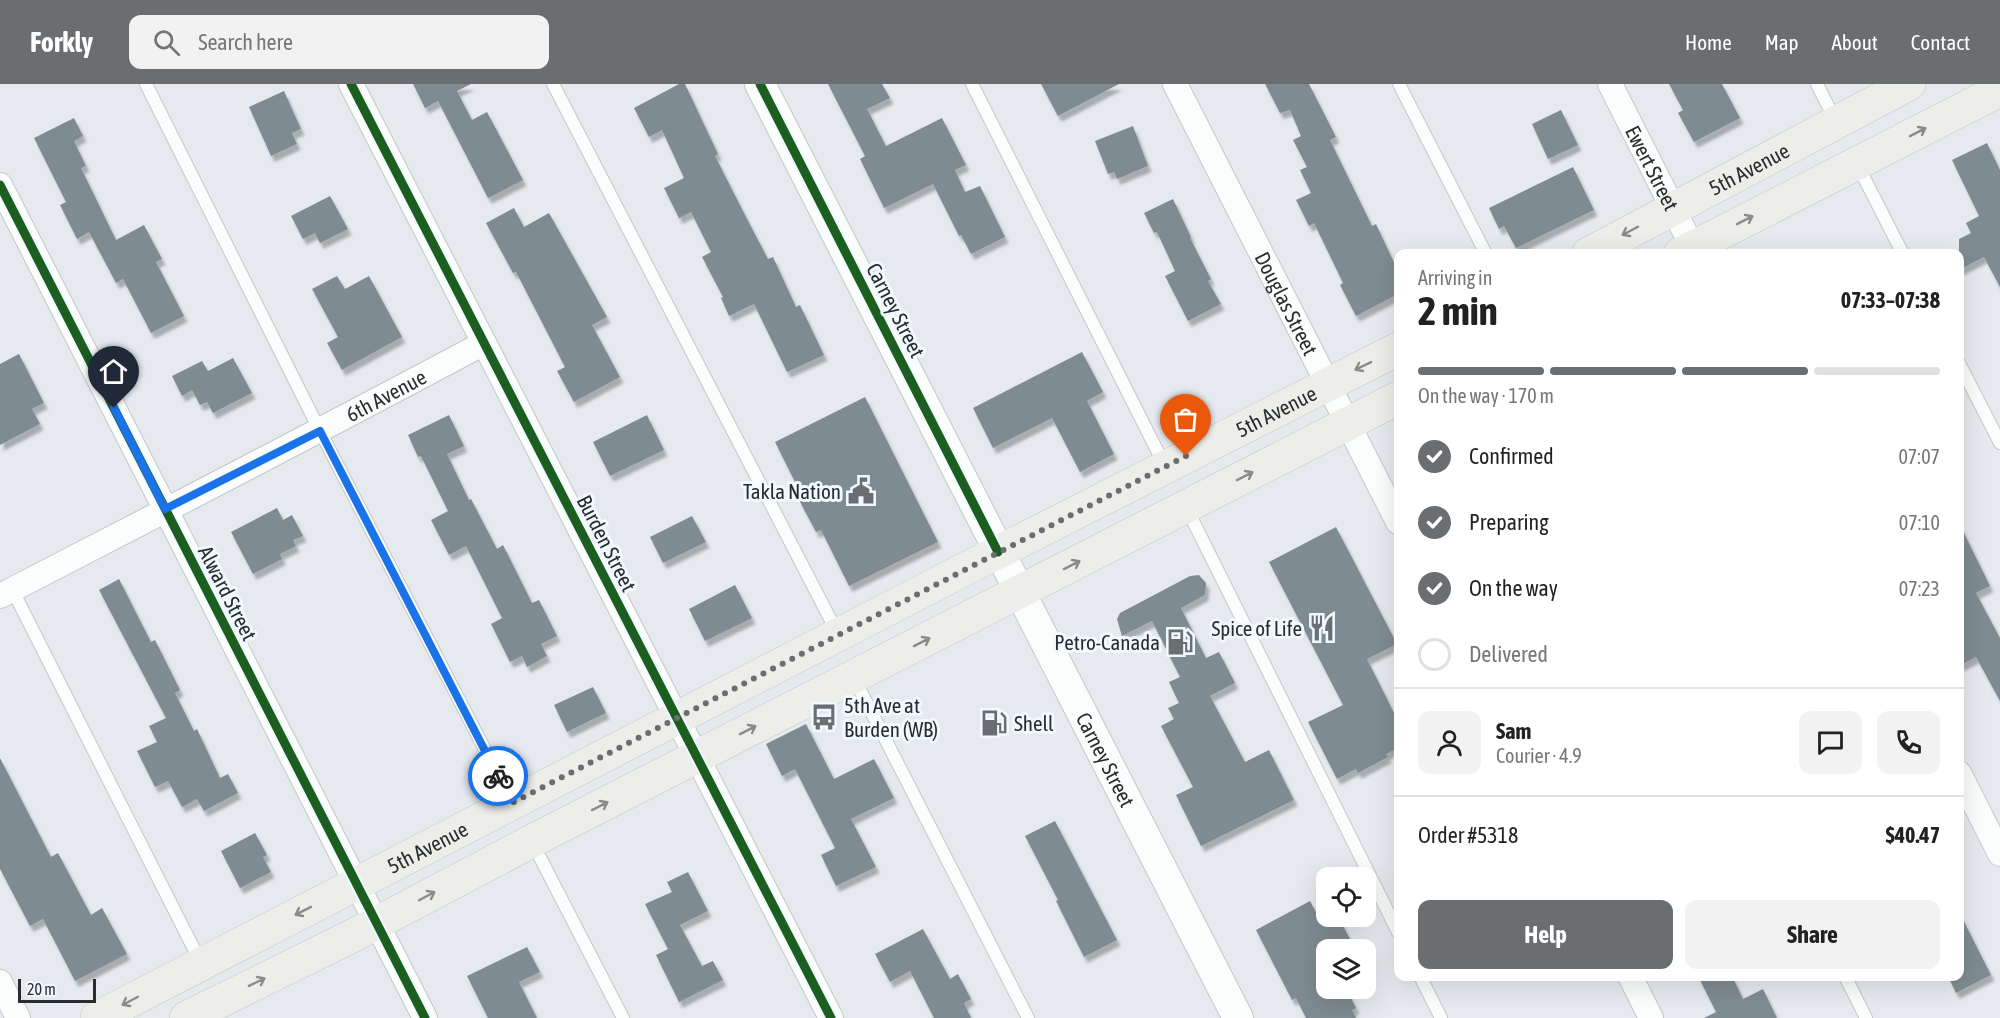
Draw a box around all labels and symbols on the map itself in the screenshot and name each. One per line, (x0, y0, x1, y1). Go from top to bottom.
street label: Ewert Street (1621, 121, 1684, 214)
one-way arrow (1909, 125, 1927, 137)
street label: 5th Avenue (1705, 138, 1793, 200)
one-way arrow (1736, 214, 1754, 226)
one-way arrow (1622, 226, 1640, 237)
street label: Douglas Street (1250, 248, 1323, 359)
street label: Carney Street (862, 259, 930, 361)
pin (88, 346, 139, 408)
one-way arrow (1355, 361, 1373, 373)
street label: 6th Avenue (342, 364, 430, 426)
street label: 5th Avenue (1232, 381, 1320, 441)
pin (1160, 394, 1211, 456)
one-way arrow (1236, 470, 1254, 481)
public building icon: Takla Nation (846, 476, 876, 506)
place label: Takla Nation (743, 479, 841, 503)
street label: Burden Street (572, 491, 642, 595)
street label: Alward Street (194, 542, 262, 644)
one-way arrow (1062, 559, 1080, 570)
restaurant icon: Spice of Life (1307, 613, 1337, 643)
place label: Spice of Life (1211, 616, 1302, 640)
fuel station icon: Petro-Canada (1165, 627, 1195, 657)
place label: Petro-Canada (1054, 630, 1160, 654)
one-way arrow (912, 635, 930, 647)
place label: 5th Ave at Burden (WB) (844, 693, 938, 741)
bus stop icon: 5th Ave at Burden (WB) (809, 702, 839, 732)
fuel station icon: Shell (979, 708, 1009, 738)
street label: Carney Street (1072, 709, 1140, 811)
place label: Shell (1014, 711, 1054, 735)
one-way arrow (739, 724, 756, 736)
courier (468, 746, 528, 806)
one-way arrow (591, 800, 608, 812)
street label: 5th Avenue (383, 816, 472, 878)
one-way arrow (418, 890, 435, 902)
one-way arrow (295, 906, 313, 917)
scale bar (18, 976, 96, 1004)
one-way arrow (247, 976, 265, 988)
one-way arrow (122, 995, 139, 1007)

